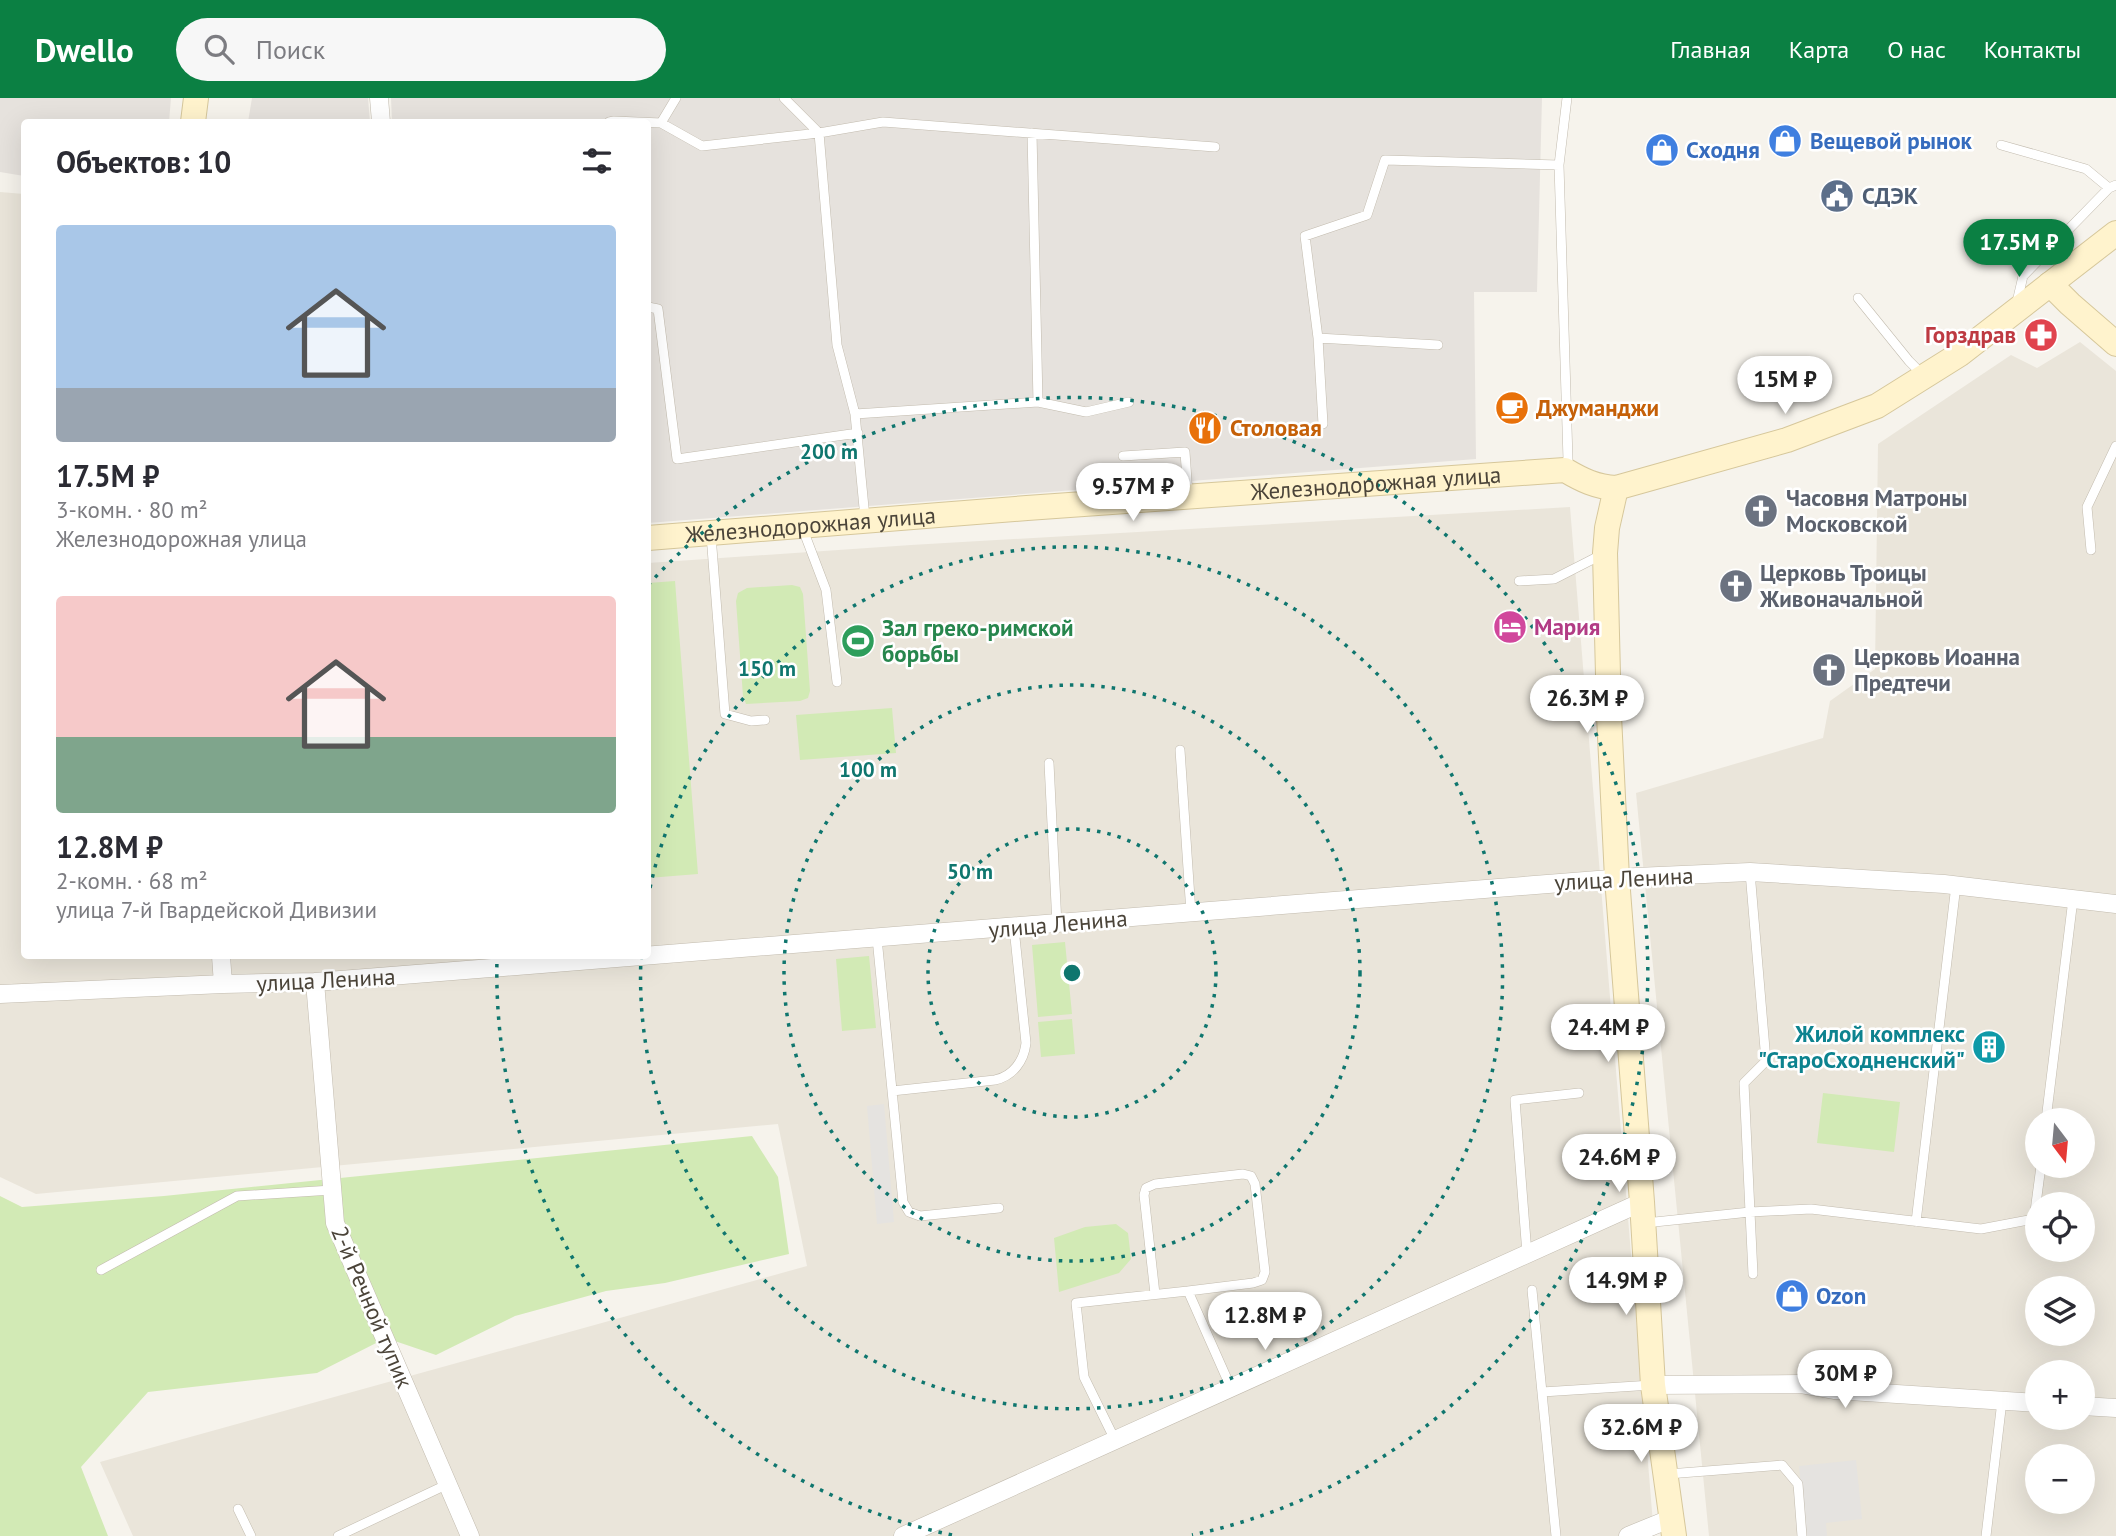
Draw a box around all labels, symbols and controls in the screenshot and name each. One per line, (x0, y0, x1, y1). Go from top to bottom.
search box (176, 18, 666, 81)
text: Dwello (35, 28, 134, 71)
icon: search (200, 30, 238, 68)
text: Поиск (256, 33, 325, 66)
text: Главная (1670, 34, 1751, 65)
text: Карта (1789, 34, 1849, 65)
text: О нас (1887, 34, 1946, 65)
text: Контакты (1984, 34, 2081, 65)
shop icon: Вещевой рынок (1766, 122, 1804, 160)
place label: Вещевой рынок (1810, 126, 1973, 155)
shop icon: Сходня (1643, 131, 1681, 169)
place label: Сходня (1686, 135, 1760, 164)
text: Объектов: 10 (56, 142, 231, 181)
icon: filters (578, 142, 616, 180)
public building icon: СДЭК (1818, 177, 1856, 215)
place label: СДЭК (1862, 181, 1918, 210)
pin: 17.5M ₽ (1954, 220, 2084, 279)
text: 17.5M ₽ (1979, 227, 2059, 256)
icon: home (273, 270, 399, 396)
pharmacy icon: Горздрав (2022, 316, 2060, 354)
place label: Горздрав (1925, 320, 2016, 349)
pin: 15M ₽ (1736, 356, 1834, 416)
text: 15M ₽ (1753, 364, 1817, 393)
cafe icon: Джуманджи (1493, 389, 1531, 427)
place label: Джуманджи (1536, 393, 1659, 422)
restaurant icon: Столовая (1186, 409, 1224, 447)
place label: Столовая (1230, 413, 1322, 442)
text: 200 m (800, 438, 858, 465)
text: 17.5M ₽ (56, 456, 159, 495)
street label: Железнодорожная улица (1249, 460, 1502, 506)
pin: 9.57M ₽ (1068, 464, 1198, 523)
text: 9.57M ₽ (1092, 471, 1174, 500)
place label: Часовня Матроны Московской (1786, 483, 1967, 538)
church icon: Часовня Матроны Московской (1742, 492, 1780, 530)
text: 3-комн. · 80 m² (56, 495, 208, 524)
street label: Железнодорожная улица (683, 500, 937, 549)
text: Железнодорожная улица (56, 524, 307, 553)
place label: Церковь Троицы Живоначальной (1759, 558, 1927, 613)
church icon: Церковь Троицы Живоначальной (1717, 567, 1755, 605)
hotel icon: Мария (1491, 608, 1529, 646)
place label: Мария (1534, 612, 1600, 641)
place label: Зал греко-римской борьбы (882, 613, 1074, 668)
sports icon: Зал греко-римской борьбы (839, 622, 877, 660)
icon: home (273, 641, 399, 767)
place label: Церковь Иоанна Предтечи (1854, 642, 2020, 697)
church icon: Церковь Иоанна Предтечи (1810, 651, 1848, 689)
text: 150 m (738, 655, 796, 682)
pin: 26.3M ₽ (1522, 676, 1652, 735)
text: 26.3M ₽ (1546, 683, 1628, 712)
text: 100 m (839, 756, 897, 783)
text: 12.8M ₽ (56, 827, 163, 866)
text: 50 m (947, 858, 993, 885)
street label: улица Ленина (1554, 860, 1694, 897)
text: 2-комн. · 68 m² (56, 866, 208, 895)
text: улица 7-й Гвардейской Дивизии (56, 895, 377, 924)
street label: улица Ленина (987, 903, 1129, 944)
street label: улица Ленина (256, 961, 396, 998)
centre of rings (1060, 961, 1084, 985)
pin: 24.4M ₽ (1543, 1004, 1673, 1064)
text: 24.4M ₽ (1567, 1012, 1649, 1041)
place label: Жилой комплекс "СтароСходненский" (1758, 1019, 1965, 1074)
building icon: Жилой комплекс "СтароСходненский" (1970, 1028, 2008, 1066)
north arrow (2025, 1108, 2095, 1178)
map controls (2025, 1108, 2095, 1514)
pin: 24.6M ₽ (1554, 1134, 1684, 1194)
text: 24.6M ₽ (1578, 1142, 1660, 1171)
button: locate (2025, 1192, 2095, 1262)
street label: 2-й Речной тупик (325, 1221, 420, 1392)
pin: 14.9M ₽ (1561, 1258, 1691, 1317)
text: 14.9M ₽ (1585, 1265, 1667, 1294)
button: layers (2025, 1276, 2095, 1346)
shop icon: Ozon (1773, 1277, 1811, 1315)
place label: Ozon (1816, 1281, 1866, 1310)
pin: 12.8M ₽ (1200, 1292, 1330, 1352)
text: 12.8M ₽ (1224, 1300, 1306, 1329)
pin: 30M ₽ (1796, 1350, 1894, 1410)
text: 30M ₽ (1813, 1358, 1877, 1387)
button: + (2025, 1360, 2095, 1430)
pin: 32.6M ₽ (1576, 1404, 1706, 1464)
text: 32.6M ₽ (1600, 1412, 1682, 1441)
button: − (2025, 1444, 2095, 1514)

